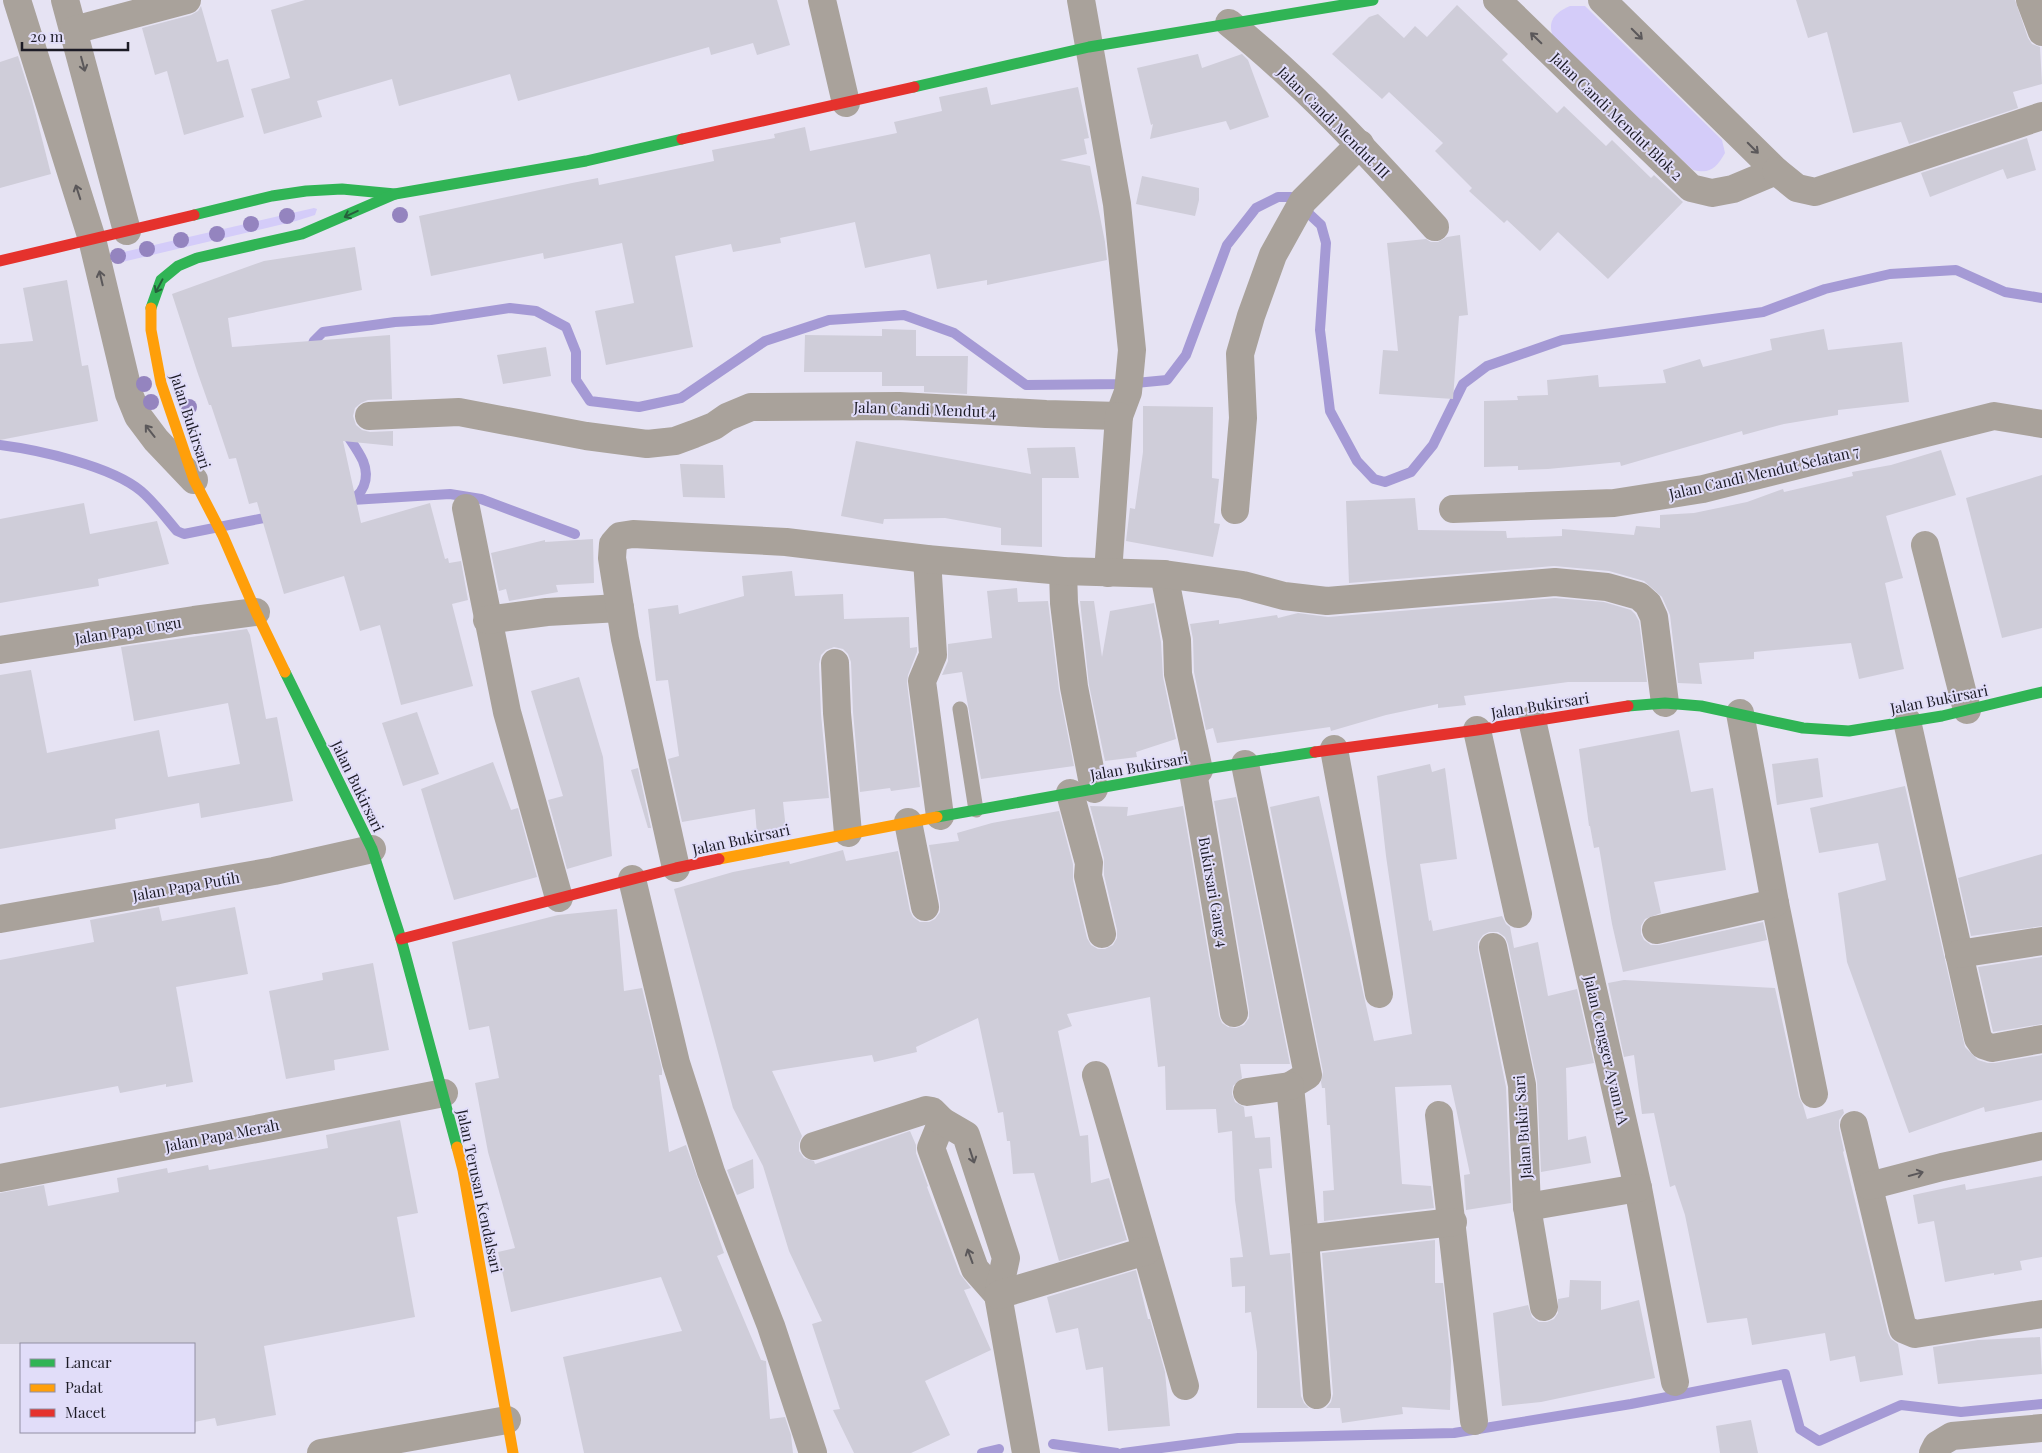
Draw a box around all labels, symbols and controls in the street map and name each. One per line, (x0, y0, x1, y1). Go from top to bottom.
scale bar (22, 20, 129, 52)
text: 20 m (30, 26, 64, 46)
one-way arrow (1631, 28, 1643, 40)
one-way arrow (1530, 32, 1542, 44)
street label: Jalan Candi Mendut Blok 2 (1546, 47, 1687, 184)
one-way arrow (79, 55, 88, 71)
street label: Jalan Candi Mendut III (1273, 61, 1394, 182)
one-way arrow (1746, 142, 1758, 154)
one-way arrow (72, 184, 82, 200)
one-way arrow (344, 210, 359, 220)
one-way arrow (96, 270, 105, 286)
one-way arrow (154, 278, 163, 293)
street label: Jalan Bukirsari (166, 370, 216, 472)
street label: Jalan Candi Mendut 4 (852, 396, 997, 421)
one-way arrow (144, 425, 155, 438)
street label: Jalan Candi Mendut Selatan 7 (1666, 440, 1861, 504)
street label: Jalan Papa Ungu (72, 612, 183, 648)
street label: Jalan Bukirsari (1887, 680, 1990, 718)
street label: Jalan Bukirsari (1489, 687, 1591, 723)
street label: Jalan Bukirsari (327, 736, 389, 835)
street label: Jalan Bukirsari (1087, 747, 1190, 785)
street label: Jalan Bukirsari (689, 819, 792, 859)
street label: Bukirsari Gang 4 (1194, 835, 1234, 949)
street label: Jalan Papa Putih (130, 867, 241, 905)
street label: Jalan Cengger Ayam 1A (1580, 972, 1634, 1127)
street label: Jalan Bukir Sari (1508, 1074, 1536, 1181)
street label: Jalan Terusan Kendalsari (453, 1106, 507, 1275)
street label: Jalan Papa Merah (162, 1114, 281, 1156)
one-way arrow (968, 1147, 978, 1163)
one-way arrow (1908, 1168, 1924, 1178)
one-way arrow (965, 1248, 974, 1264)
legend (20, 1343, 195, 1433)
text: Lancar (65, 1352, 112, 1372)
text: Padat (65, 1377, 103, 1397)
text: Macet (65, 1402, 106, 1422)

